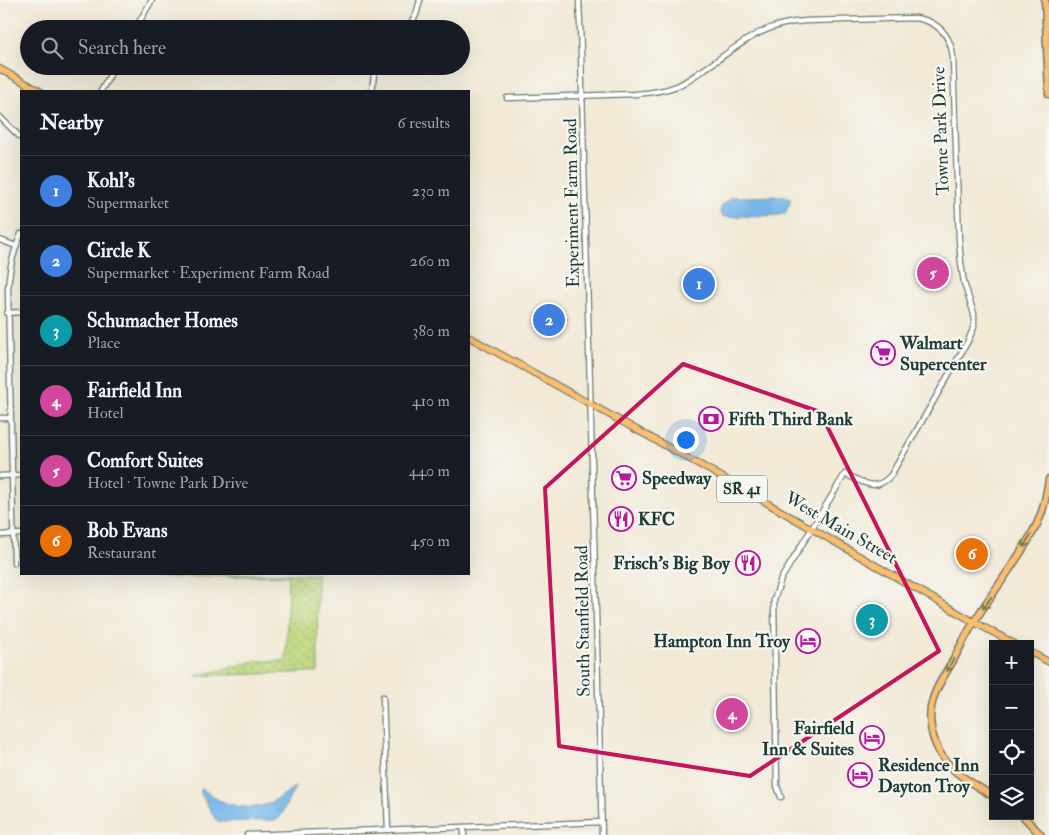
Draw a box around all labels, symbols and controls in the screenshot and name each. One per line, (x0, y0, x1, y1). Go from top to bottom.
search box (20, 20, 470, 75)
icon: search (38, 34, 66, 62)
text: Search here (78, 36, 166, 60)
street label: Towne Park Drive (927, 66, 955, 196)
text: Nearby (40, 109, 103, 136)
text: 6 results (398, 113, 450, 133)
street label: Experiment Farm Road (559, 118, 585, 288)
text: Kohl's (87, 169, 135, 193)
text: 1 (53, 181, 59, 201)
text: 230 m (412, 181, 450, 201)
text: Supermarket (87, 193, 169, 213)
text: Circle K (87, 239, 151, 263)
text: 2 (52, 251, 60, 271)
text: 260 m (410, 251, 450, 271)
pin: 5 (917, 254, 949, 292)
text: Supermarket · Experiment Farm Road (87, 263, 330, 283)
pin: 1 (683, 265, 715, 303)
pin: 2 (533, 301, 565, 339)
text: Schumacher Homes (87, 309, 238, 333)
text: 3 (53, 321, 59, 341)
text: 380 m (412, 321, 450, 341)
place label: Walmart Supercenter (899, 332, 987, 376)
text: Place (87, 333, 120, 353)
supermarket icon: Walmart Supercenter (870, 340, 896, 366)
text: Fairfield Inn (87, 379, 182, 403)
text: 4 (52, 391, 60, 411)
text: 410 m (412, 391, 450, 411)
text: Hotel (87, 403, 124, 423)
bank icon: Fifth Third Bank (698, 406, 724, 432)
place label: Fifth Third Bank (728, 408, 853, 431)
your location (673, 427, 699, 453)
text: Comfort Suites (87, 449, 203, 473)
text: 5 (52, 461, 60, 481)
text: 440 m (409, 461, 450, 481)
supermarket icon: Speedway (611, 465, 637, 491)
place label: Speedway (642, 467, 712, 490)
text: Hotel · Towne Park Drive (87, 473, 248, 493)
road number: SR 41 (717, 476, 767, 502)
street label: West Main Street (780, 486, 901, 570)
restaurant icon: KFC (608, 506, 634, 532)
place label: KFC (638, 508, 675, 531)
text: Bob Evans (87, 519, 167, 543)
text: 6 (52, 531, 60, 551)
text: 450 m (411, 531, 450, 551)
one-way arrow (1022, 534, 1032, 548)
pin: 6 (956, 535, 988, 573)
text: Restaurant (87, 543, 156, 563)
street label: South Stanfield Road (570, 545, 596, 697)
restaurant icon: Frisch's Big Boy (735, 550, 761, 576)
place label: Frisch's Big Boy (613, 552, 731, 575)
one-way arrow (982, 596, 992, 610)
pin: 3 (856, 601, 888, 639)
hotel icon: Hampton Inn Troy (795, 628, 821, 654)
place label: Hampton Inn Troy (653, 630, 791, 653)
map controls (989, 640, 1034, 820)
button: + (989, 640, 1034, 685)
one-way arrow (945, 657, 954, 672)
button: − (989, 685, 1034, 730)
pin: 4 (716, 695, 748, 733)
place label: Fairfield Inn & Suites (762, 717, 854, 761)
hotel icon: Fairfield Inn & Suites (859, 725, 885, 751)
button: locate (989, 730, 1034, 775)
place label: Residence Inn Dayton Troy (878, 754, 980, 798)
hotel icon: Residence Inn Dayton Troy (847, 762, 873, 788)
button: layers (989, 775, 1034, 820)

